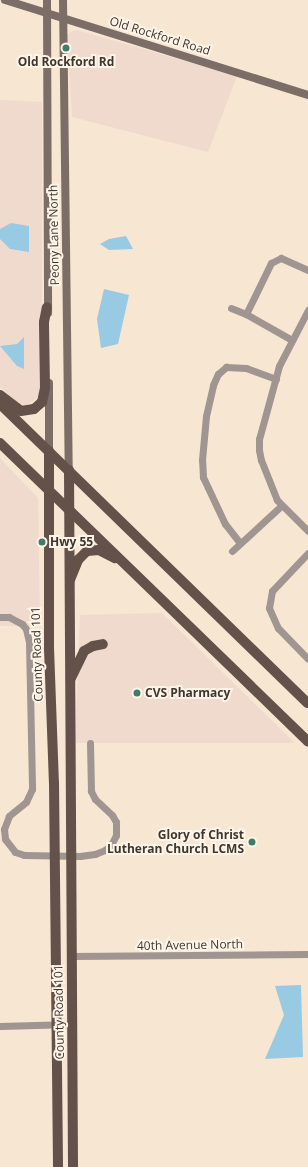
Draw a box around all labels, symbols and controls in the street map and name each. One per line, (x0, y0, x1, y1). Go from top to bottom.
street label: Old Rockford Road (108, 14, 212, 58)
marker: Old Rockford Rd (61, 43, 71, 53)
place label: Old Rockford Rd (18, 55, 114, 69)
street label: Peony Lane North (46, 185, 62, 285)
place label: Hwy 55 (50, 535, 93, 549)
marker: Hwy 55 (37, 537, 47, 547)
street label: County Road 101 (28, 606, 46, 702)
place label: CVS Pharmacy (145, 686, 230, 700)
marker: CVS Pharmacy (132, 688, 142, 698)
place label: Glory of Christ Lutheran Church LCMS (107, 828, 244, 856)
marker: Glory of Christ Lutheran Church LCMS (247, 837, 257, 847)
street label: 40th Avenue North (137, 937, 243, 953)
street label: County Road 101 (51, 964, 67, 1060)

